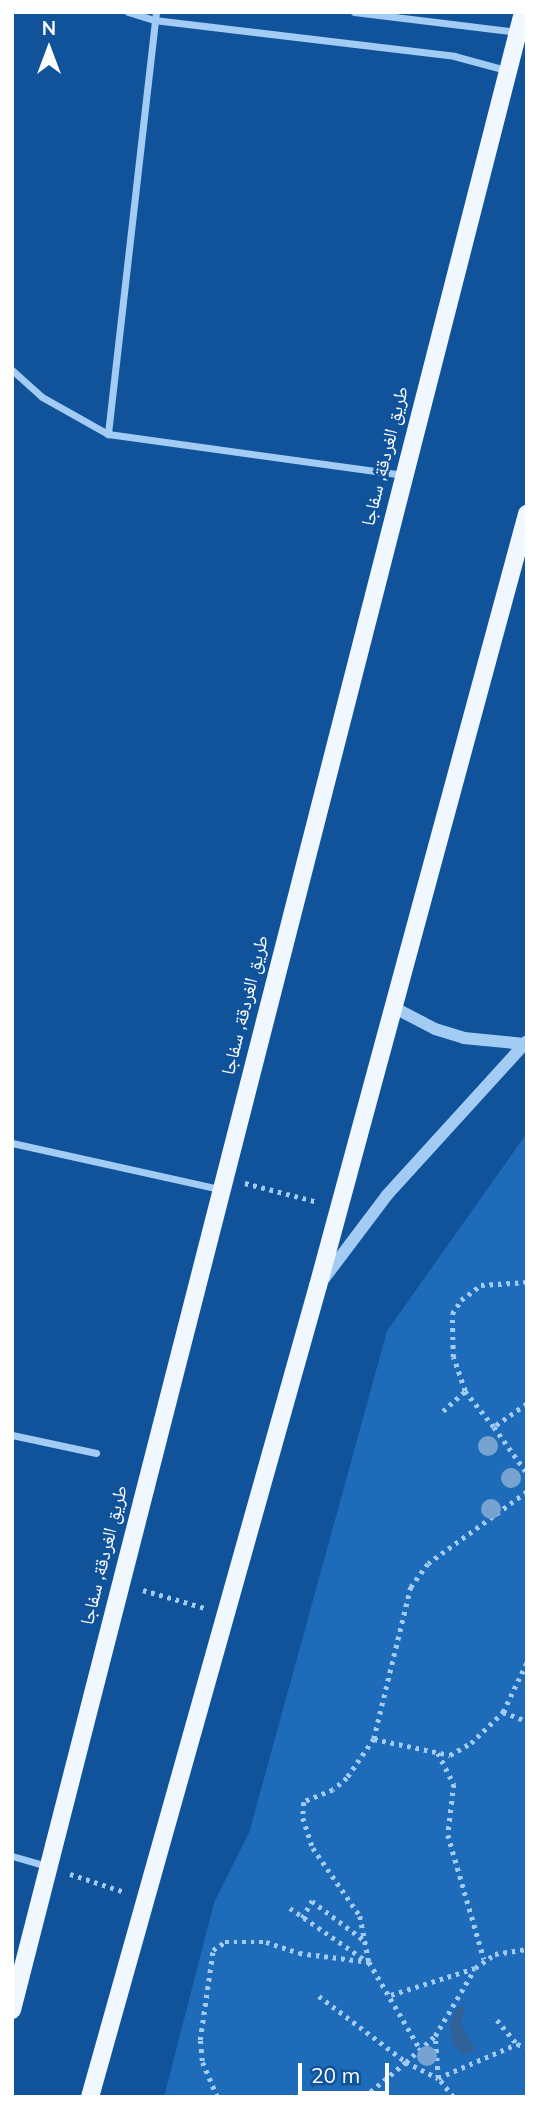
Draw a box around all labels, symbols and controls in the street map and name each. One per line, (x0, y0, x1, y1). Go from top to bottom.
north arrow (14, 14, 84, 84)
text: N (42, 16, 56, 40)
street label: طريق الغردقة, سفاجا (357, 384, 413, 528)
street label: طريق الغردقة, سفاجا (217, 933, 273, 1077)
street label: طريق الغردقة, سفاجا (76, 1483, 132, 1627)
scale bar (301, 2050, 392, 2094)
text: 20 m (311, 2062, 360, 2088)

